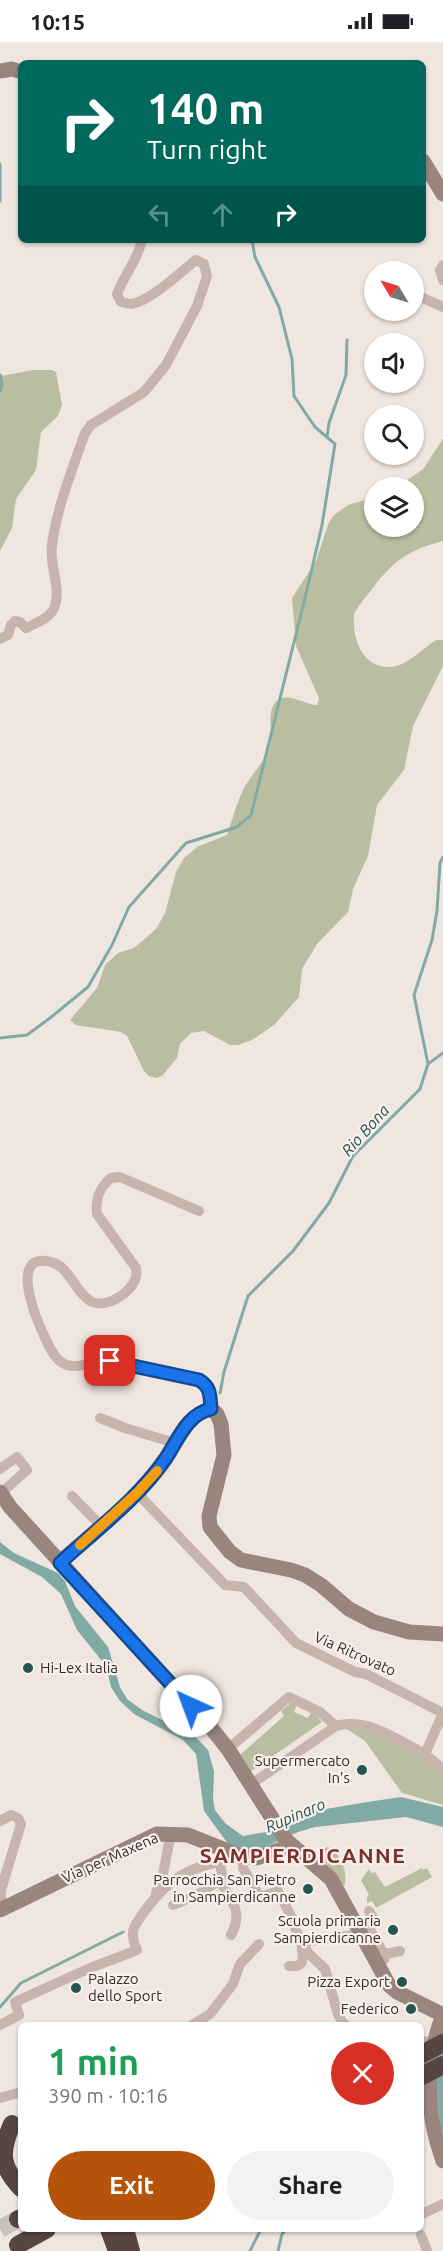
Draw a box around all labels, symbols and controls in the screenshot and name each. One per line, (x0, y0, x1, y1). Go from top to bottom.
text: 10:15 (30, 9, 85, 34)
icon: right (48, 84, 126, 162)
text: 140 m (147, 85, 264, 132)
text: Turn right (147, 134, 267, 164)
icon: left (143, 198, 176, 231)
icon: ahead (206, 198, 239, 231)
icon: right (269, 198, 302, 231)
north arrow (364, 261, 424, 321)
map controls (364, 261, 424, 537)
button: sound (364, 333, 424, 393)
button: search (364, 405, 424, 465)
button: layers (364, 477, 424, 537)
water label: Rio Bona (337, 1101, 393, 1159)
pin (84, 1335, 135, 1386)
icon: arrive (93, 1344, 126, 1377)
street label: Via Ritrovato (312, 1628, 399, 1679)
place label: Hi-Lex Italia (40, 1659, 118, 1676)
marker: Hi-Lex Italia (21, 1661, 35, 1675)
position arrow (159, 1674, 223, 1738)
place label: Supermercato In's (255, 1752, 350, 1786)
marker: Supermercato In's (355, 1763, 369, 1777)
water label: Rupinaro (262, 1794, 328, 1836)
street label: Via per Maxena (59, 1829, 161, 1886)
district label: SAMPIERDICANNE (200, 1843, 406, 1867)
place label: Parrocchia San Pietro in Sampierdicanne (153, 1871, 296, 1905)
marker: Parrocchia San Pietro in Sampierdicanne (301, 1882, 315, 1896)
place label: Scuola primaria Sampierdicanne (274, 1912, 381, 1946)
marker: Scuola primaria Sampierdicanne (386, 1923, 400, 1937)
place label: Palazzo dello Sport (88, 1970, 162, 2004)
place label: Pizza Export (307, 1973, 390, 1990)
marker: Pizza Export (395, 1975, 409, 1989)
marker: Palazzo dello Sport (69, 1981, 83, 1995)
place label: Federico (341, 2000, 399, 2017)
marker: Federico (404, 2002, 418, 2016)
text: 1 min (48, 2041, 139, 2082)
button: close (331, 2042, 394, 2105)
text: 390 m · 10:16 (48, 2084, 168, 2107)
button: Exit (48, 2151, 215, 2220)
button: Share (227, 2151, 394, 2220)

